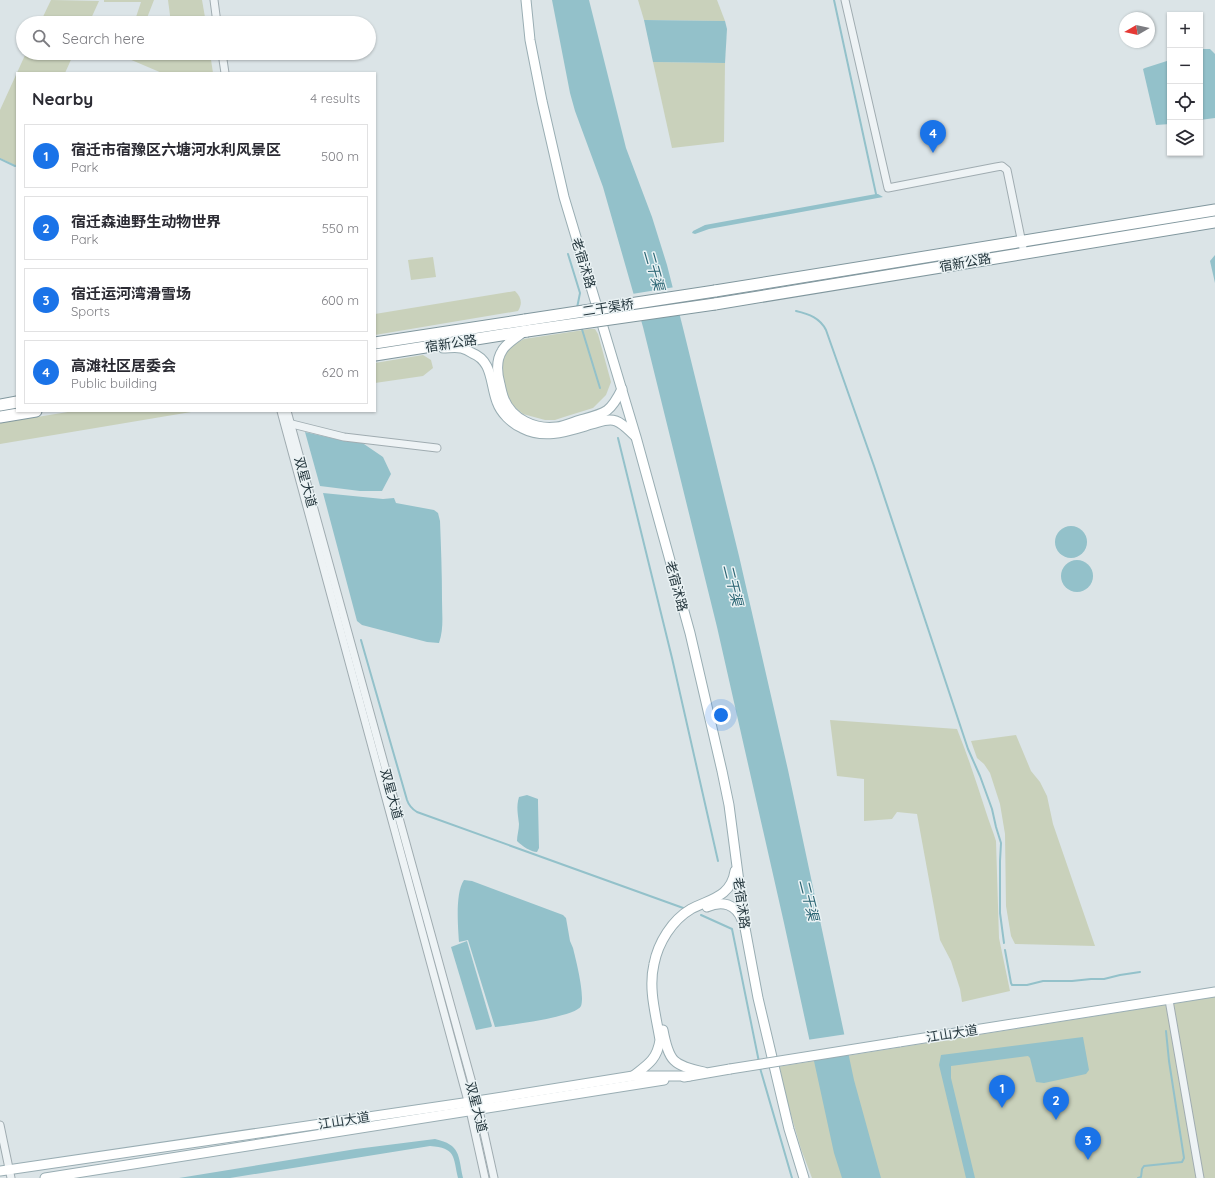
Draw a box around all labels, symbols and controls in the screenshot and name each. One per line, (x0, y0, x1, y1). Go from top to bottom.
north arrow (1119, 12, 1155, 48)
map controls (1167, 12, 1203, 156)
button: + (1167, 12, 1203, 48)
search box (16, 16, 376, 60)
icon: search (30, 27, 52, 49)
text: Search here (62, 29, 145, 48)
button: − (1167, 48, 1203, 84)
button: locate (1167, 84, 1203, 120)
text: Nearby (32, 88, 93, 109)
text: 4 results (310, 90, 360, 106)
pin: 4 (920, 120, 946, 153)
button: layers (1167, 120, 1203, 156)
text: 宿迁市宿豫区六塘河水利风景区 (71, 140, 281, 159)
text: 1 (43, 148, 49, 164)
text: 500 m (321, 148, 359, 164)
text: Park (71, 159, 99, 175)
text: 宿迁森迪野生动物世界 (71, 212, 221, 231)
text: 2 (42, 220, 50, 236)
text: 550 m (322, 220, 359, 236)
text: Park (71, 231, 99, 247)
street label: 老宿沭路 (569, 236, 599, 290)
water label: 二干渠 (640, 247, 669, 295)
street label: 宿新公路 (938, 250, 992, 274)
text: 宿迁运河湾滑雪场 (71, 284, 191, 303)
text: 3 (43, 292, 49, 308)
text: 600 m (321, 292, 359, 308)
street label: 二干渠桥 (581, 295, 635, 319)
text: Sports (71, 303, 110, 319)
street label: 宿新公路 (424, 331, 478, 355)
text: 高滩社区居委会 (71, 356, 176, 375)
text: 4 (42, 364, 50, 380)
text: 620 m (322, 364, 359, 380)
text: Public building (71, 375, 157, 391)
street label: 双星大道 (292, 455, 320, 509)
street label: 老宿沭路 (663, 559, 691, 613)
water label: 二干渠 (719, 562, 747, 609)
your location (711, 705, 731, 725)
street label: 双星大道 (378, 767, 406, 821)
street label: 老宿沭路 (730, 876, 754, 930)
water label: 二干渠 (795, 877, 823, 924)
street label: 江山大道 (925, 1021, 979, 1045)
pin: 1 (989, 1075, 1015, 1108)
street label: 双星大道 (463, 1080, 491, 1134)
pin: 2 (1043, 1087, 1069, 1120)
street label: 江山大道 (317, 1108, 371, 1132)
pin: 3 (1075, 1127, 1101, 1160)

